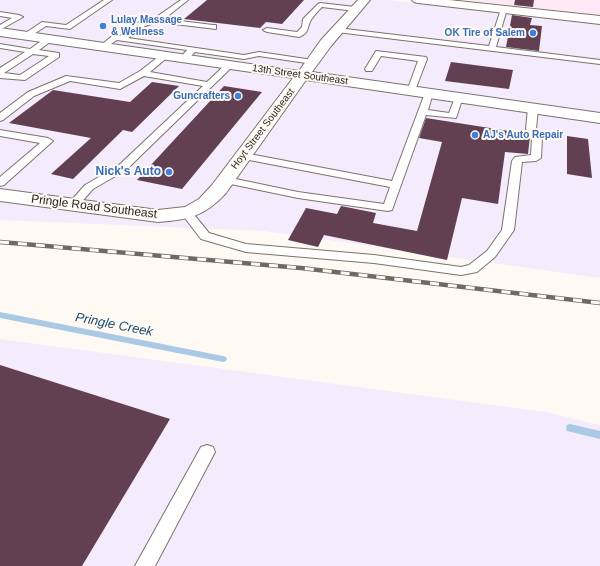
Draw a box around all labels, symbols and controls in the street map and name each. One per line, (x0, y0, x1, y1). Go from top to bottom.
place label: Lulay Massage & Wellness (111, 14, 182, 38)
marker: Lulay Massage & Wellness (98, 21, 108, 31)
place label: OK Tire of Salem (445, 27, 525, 39)
marker: OK Tire of Salem (528, 28, 538, 38)
street label: 13th Street Southeast (251, 62, 349, 88)
street label: Hoyt Street Southeast (229, 86, 297, 172)
place label: Guncrafters (173, 90, 230, 102)
marker: Guncrafters (233, 91, 243, 101)
place label: AJ's Auto Repair (483, 129, 563, 141)
marker: AJ's Auto Repair (470, 130, 480, 140)
place label: Nick's Auto (95, 165, 161, 179)
marker: Nick's Auto (164, 167, 174, 177)
street label: Pringle Road Southeast (30, 192, 158, 222)
water label: Pringle Creek (74, 310, 154, 340)

